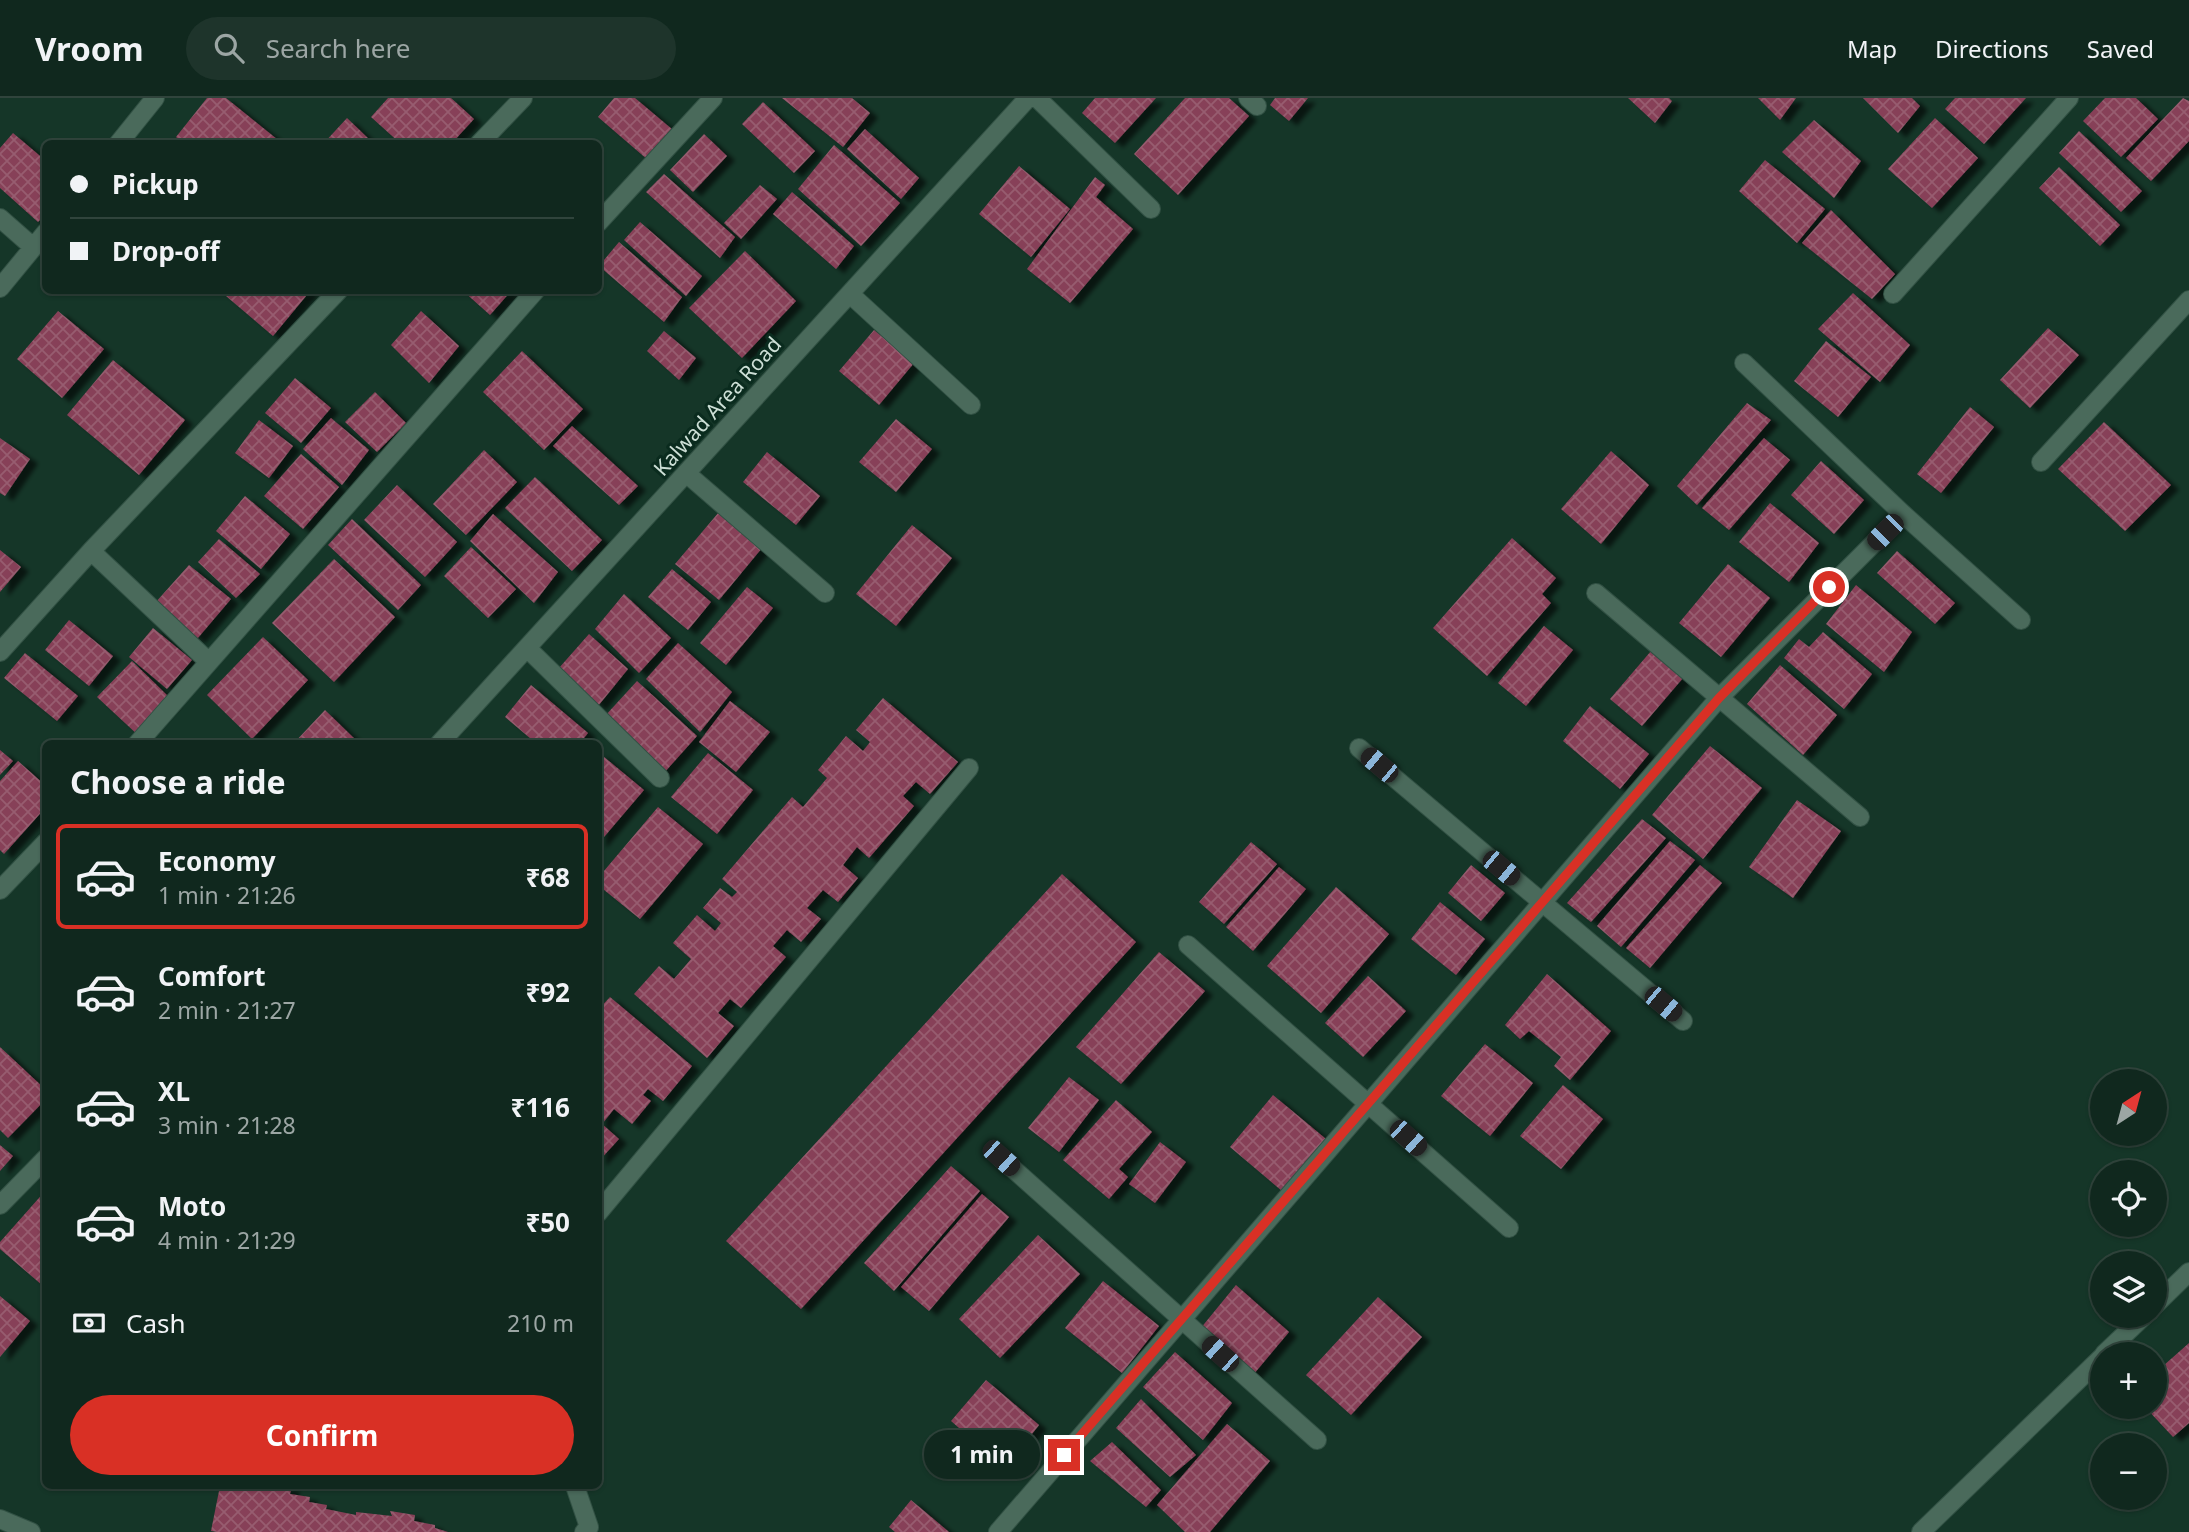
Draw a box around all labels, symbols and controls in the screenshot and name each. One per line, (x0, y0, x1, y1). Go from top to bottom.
search box (186, 17, 676, 80)
text: Vroom (35, 26, 144, 71)
icon: search (210, 29, 248, 67)
text: Search here (266, 30, 410, 66)
text: Map (1847, 32, 1897, 65)
text: Directions (1935, 32, 2049, 65)
text: Saved (2087, 32, 2154, 65)
text: Pickup (112, 166, 199, 202)
text: Drop-off (112, 233, 219, 269)
street label: Kalwad Area Road (647, 330, 787, 482)
car (1863, 510, 1908, 554)
route start (1813, 571, 1845, 603)
car (1357, 743, 1402, 787)
text: Choose a ride (70, 760, 286, 803)
text: Economy (158, 843, 276, 879)
icon: car (74, 845, 137, 908)
car (1479, 846, 1524, 890)
text: ₹68 (525, 859, 570, 895)
text: 1 min · 21:26 (158, 879, 296, 911)
text: Comfort (158, 958, 266, 994)
icon: car (74, 960, 137, 1023)
text: ₹92 (525, 974, 570, 1010)
car (1641, 982, 1686, 1026)
text: 2 min · 21:27 (158, 994, 296, 1026)
north arrow (2090, 1069, 2166, 1146)
map controls (2090, 1069, 2167, 1510)
text: XL (158, 1073, 190, 1109)
icon: car (74, 1075, 137, 1138)
text: ₹116 (511, 1089, 570, 1125)
text: 3 min · 21:28 (158, 1109, 296, 1141)
car (1386, 1116, 1431, 1160)
car (979, 1136, 1024, 1180)
button: locate (2090, 1160, 2167, 1237)
text: Moto (158, 1188, 226, 1224)
icon: car (74, 1190, 137, 1253)
text: ₹50 (525, 1204, 570, 1240)
text: 4 min · 21:29 (158, 1224, 296, 1256)
button: layers (2090, 1251, 2167, 1328)
icon: cash (70, 1304, 108, 1342)
text: Cash (126, 1305, 186, 1341)
text: 210 m (507, 1307, 574, 1339)
car (1198, 1332, 1243, 1376)
button: + (2090, 1342, 2167, 1419)
button: Confirm (70, 1395, 574, 1475)
callout: 1 min (924, 1430, 1040, 1480)
button: − (2090, 1433, 2167, 1510)
text: 1 min (950, 1438, 1014, 1470)
route end (1048, 1439, 1080, 1471)

